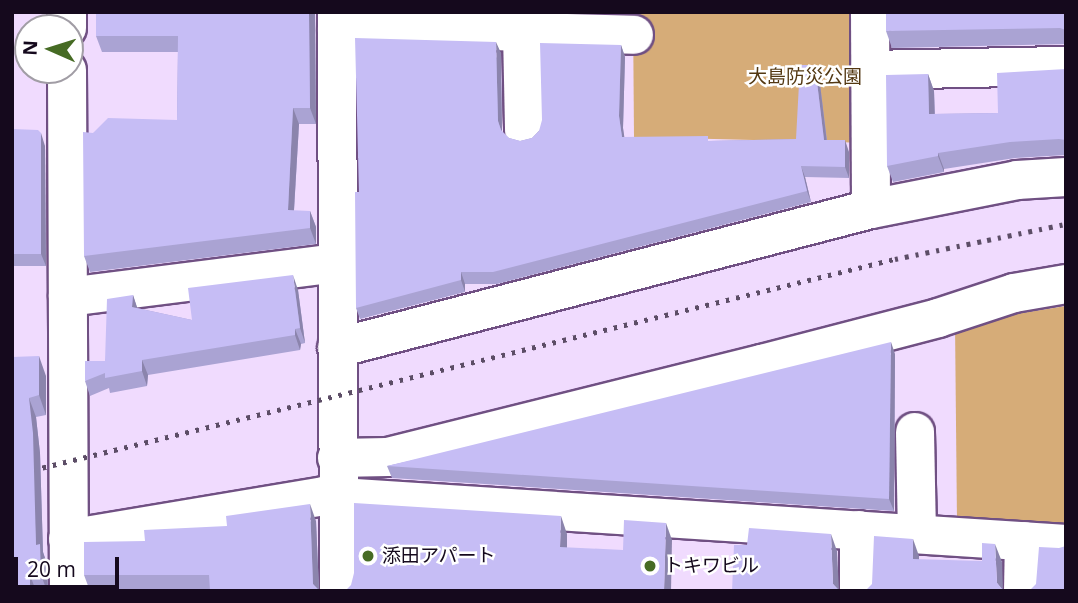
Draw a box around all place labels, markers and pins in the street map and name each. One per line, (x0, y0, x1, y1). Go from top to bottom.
place label: 添田アパート (382, 545, 496, 567)
marker: 添田アパート (360, 548, 376, 564)
place label: トキワビル (664, 555, 759, 577)
marker: トキワビル (642, 558, 658, 574)

